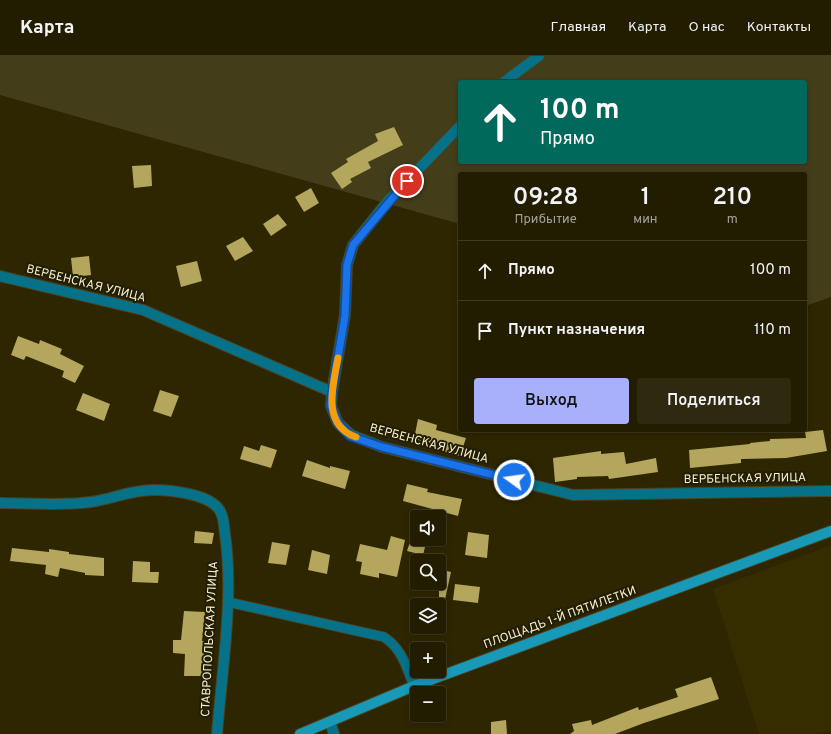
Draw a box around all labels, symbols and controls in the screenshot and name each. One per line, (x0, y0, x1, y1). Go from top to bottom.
text: Карта (20, 16, 74, 40)
text: Главная (551, 19, 606, 36)
text: Карта (628, 19, 666, 36)
text: О нас (688, 19, 725, 36)
text: Контакты (747, 19, 811, 36)
text: 100 m (540, 93, 620, 129)
icon: ahead (474, 96, 526, 148)
text: Прямо (540, 128, 595, 151)
pin (390, 164, 424, 198)
icon: arrive (396, 170, 418, 192)
text: 09:28 (513, 183, 578, 213)
text: 1 (641, 183, 650, 213)
text: 210 (712, 183, 752, 213)
text: Прибытие (514, 212, 577, 228)
text: мин (633, 212, 658, 228)
text: m (727, 212, 738, 228)
icon: ahead (474, 260, 496, 282)
street label: ВЕРБЕНСКАЯ УЛИЦА (25, 261, 147, 307)
text: Прямо (508, 261, 555, 280)
text: 100 m (750, 261, 791, 280)
icon: arrive (474, 320, 496, 342)
text: Пункт назначения (508, 321, 645, 340)
text: 110 m (754, 321, 791, 340)
button: Выход (474, 378, 629, 424)
button: Поделиться (637, 378, 791, 424)
street label: ВЕРБЕНСКАЯ УЛИЦА (368, 420, 490, 468)
position arrow (493, 459, 535, 501)
street label: ВЕРБЕНСКАЯ УЛИЦА (684, 470, 806, 488)
map controls (410, 510, 446, 722)
button: sound (410, 510, 446, 546)
button: search (410, 554, 446, 590)
street label: СТАВРОПОЛЬСКАЯ УЛИЦА (198, 561, 222, 717)
street label: ПЛОЩАДЬ 1-Й ПЯТИЛЕТКИ (481, 583, 639, 653)
button: layers (410, 598, 446, 634)
button: + (410, 642, 446, 678)
button: − (410, 686, 446, 722)

